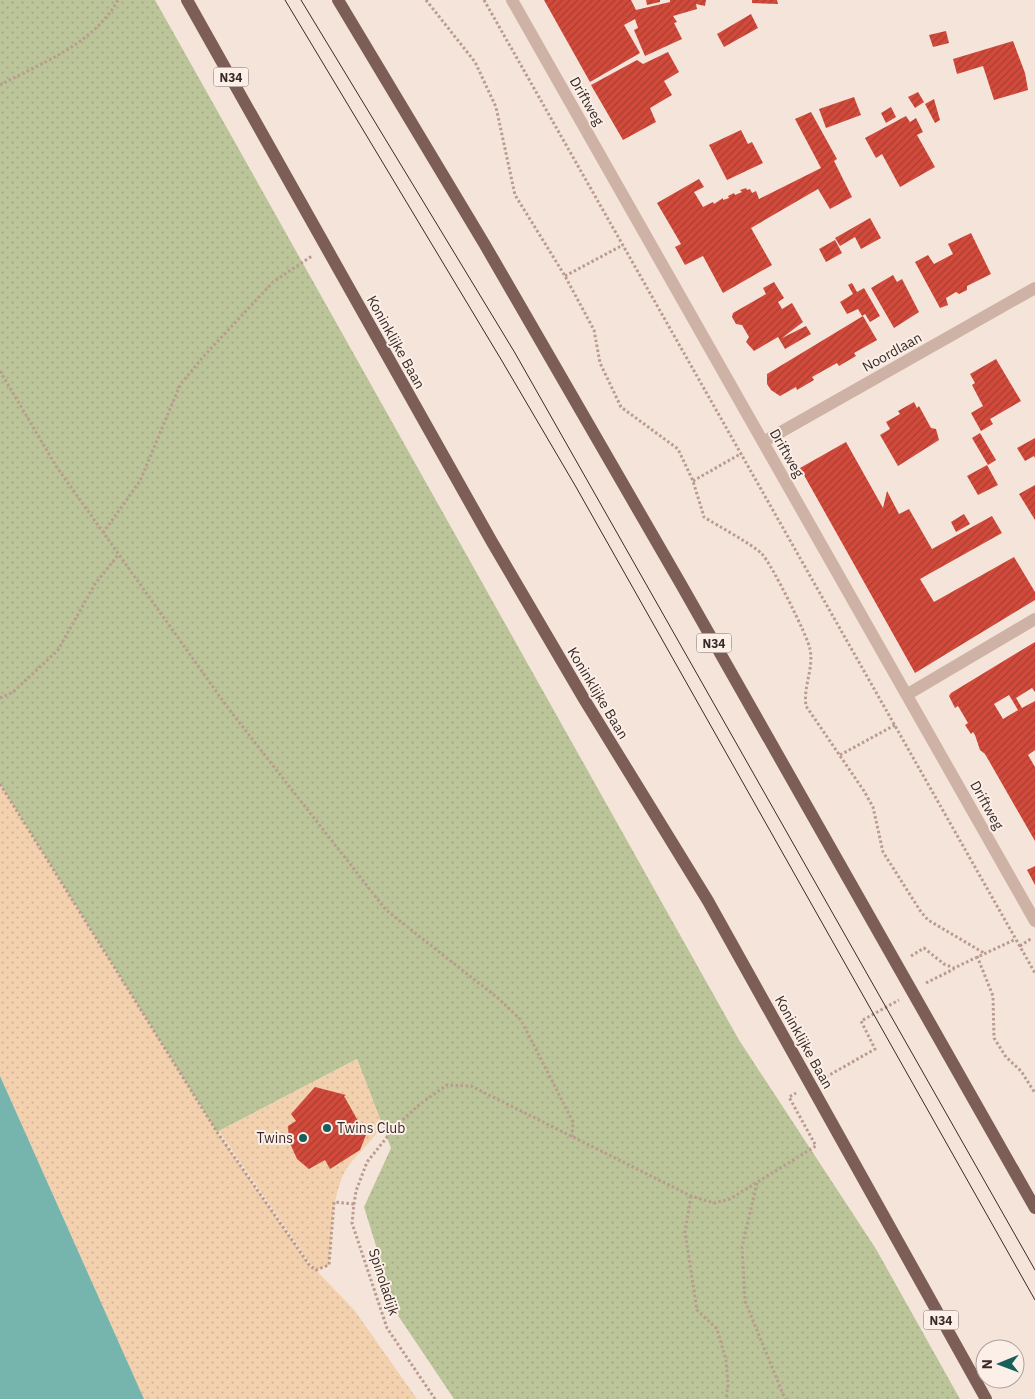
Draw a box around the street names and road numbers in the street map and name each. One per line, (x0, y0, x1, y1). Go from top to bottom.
road number: N34 (214, 68, 248, 86)
street label: Driftweg (566, 73, 608, 129)
street label: Koninklijke Baan (363, 292, 429, 392)
street label: Noordlaan (859, 328, 925, 376)
street label: Driftweg (766, 425, 808, 481)
road number: N34 (696, 634, 732, 652)
street label: Koninklijke Baan (563, 644, 633, 742)
street label: Driftweg (966, 777, 1008, 833)
street label: Koninklijke Baan (771, 992, 837, 1092)
street label: Spinoladijk (365, 1246, 403, 1318)
road number: N34 (924, 1310, 958, 1330)

